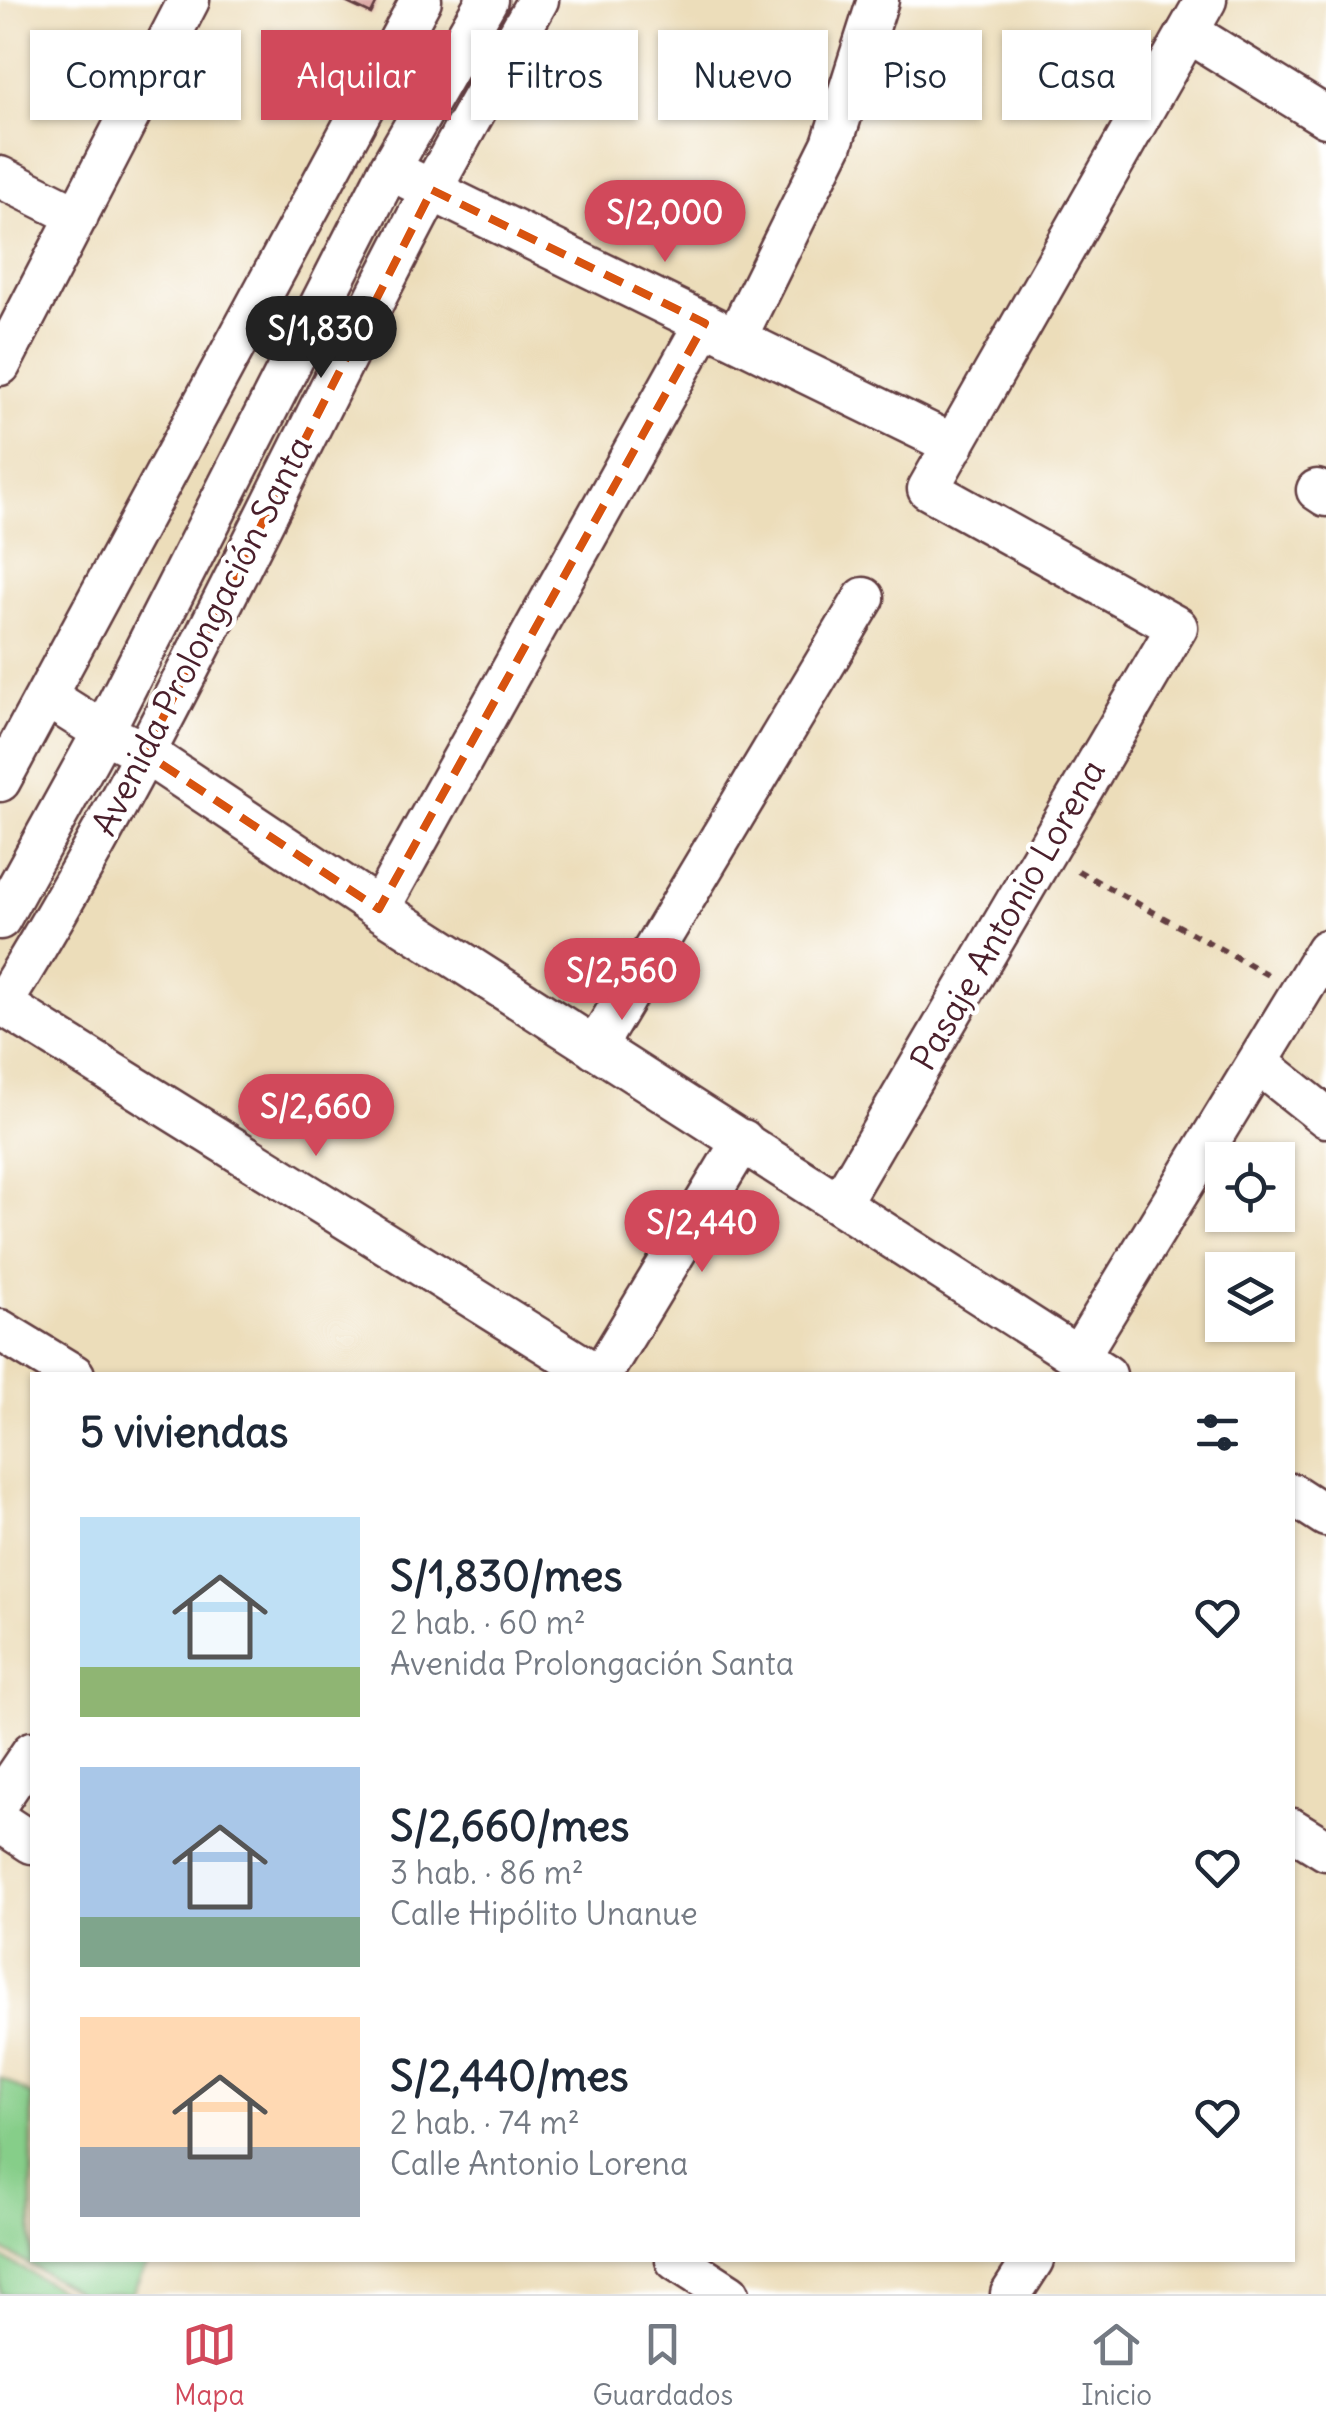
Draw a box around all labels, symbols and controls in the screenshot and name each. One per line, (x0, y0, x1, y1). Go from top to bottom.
chip: Comprar (30, 30, 241, 120)
chip: Alquilar (261, 30, 451, 120)
chip: Filtros (471, 30, 638, 120)
chip: Nuevo (658, 30, 828, 120)
chip: Piso (848, 30, 982, 120)
chip: Casa (1002, 30, 1151, 120)
pin: S/2,000 (573, 180, 757, 265)
text: S/2,000 (607, 192, 723, 233)
pin: S/1,830 (229, 296, 413, 381)
text: S/1,830 (268, 308, 374, 349)
street label: Avenida Prolongación Santa (81, 429, 321, 842)
street label: Pasaje Antonio Lorena (900, 751, 1114, 1078)
pin: S/2,560 (530, 938, 714, 1023)
text: S/2,560 (566, 950, 678, 991)
pin: S/2,660 (224, 1074, 408, 1159)
text: S/2,660 (260, 1086, 372, 1127)
map controls (1205, 1142, 1295, 1342)
button: locate (1205, 1142, 1295, 1232)
pin: S/2,440 (610, 1190, 794, 1275)
text: S/2,440 (646, 1202, 758, 1243)
button: layers (1205, 1252, 1295, 1342)
icon: filters (1190, 1405, 1245, 1460)
text: 5 viviendas (80, 1406, 288, 1458)
text: S/1,830/mes (390, 1550, 623, 1602)
icon: home (160, 1557, 280, 1677)
icon: heart (1190, 1590, 1245, 1645)
text: 2 hab. · 60 m² (390, 1602, 586, 1643)
text: Avenida Prolongación Santa (390, 1643, 794, 1684)
text: S/2,660/mes (390, 1800, 629, 1852)
icon: home (160, 1807, 280, 1927)
icon: heart (1190, 1840, 1245, 1895)
text: 3 hab. · 86 m² (390, 1852, 584, 1893)
text: Calle Hipólito Unanue (390, 1893, 698, 1934)
text: S/2,440/mes (390, 2050, 629, 2102)
icon: home (160, 2057, 280, 2177)
icon: heart (1190, 2090, 1245, 2145)
text: 2 hab. · 74 m² (390, 2102, 580, 2143)
text: Calle Antonio Lorena (390, 2143, 688, 2184)
tab: Mapa (174, 2317, 244, 2413)
tab: Guardados (592, 2317, 733, 2413)
tab: Inicio (1081, 2317, 1152, 2413)

